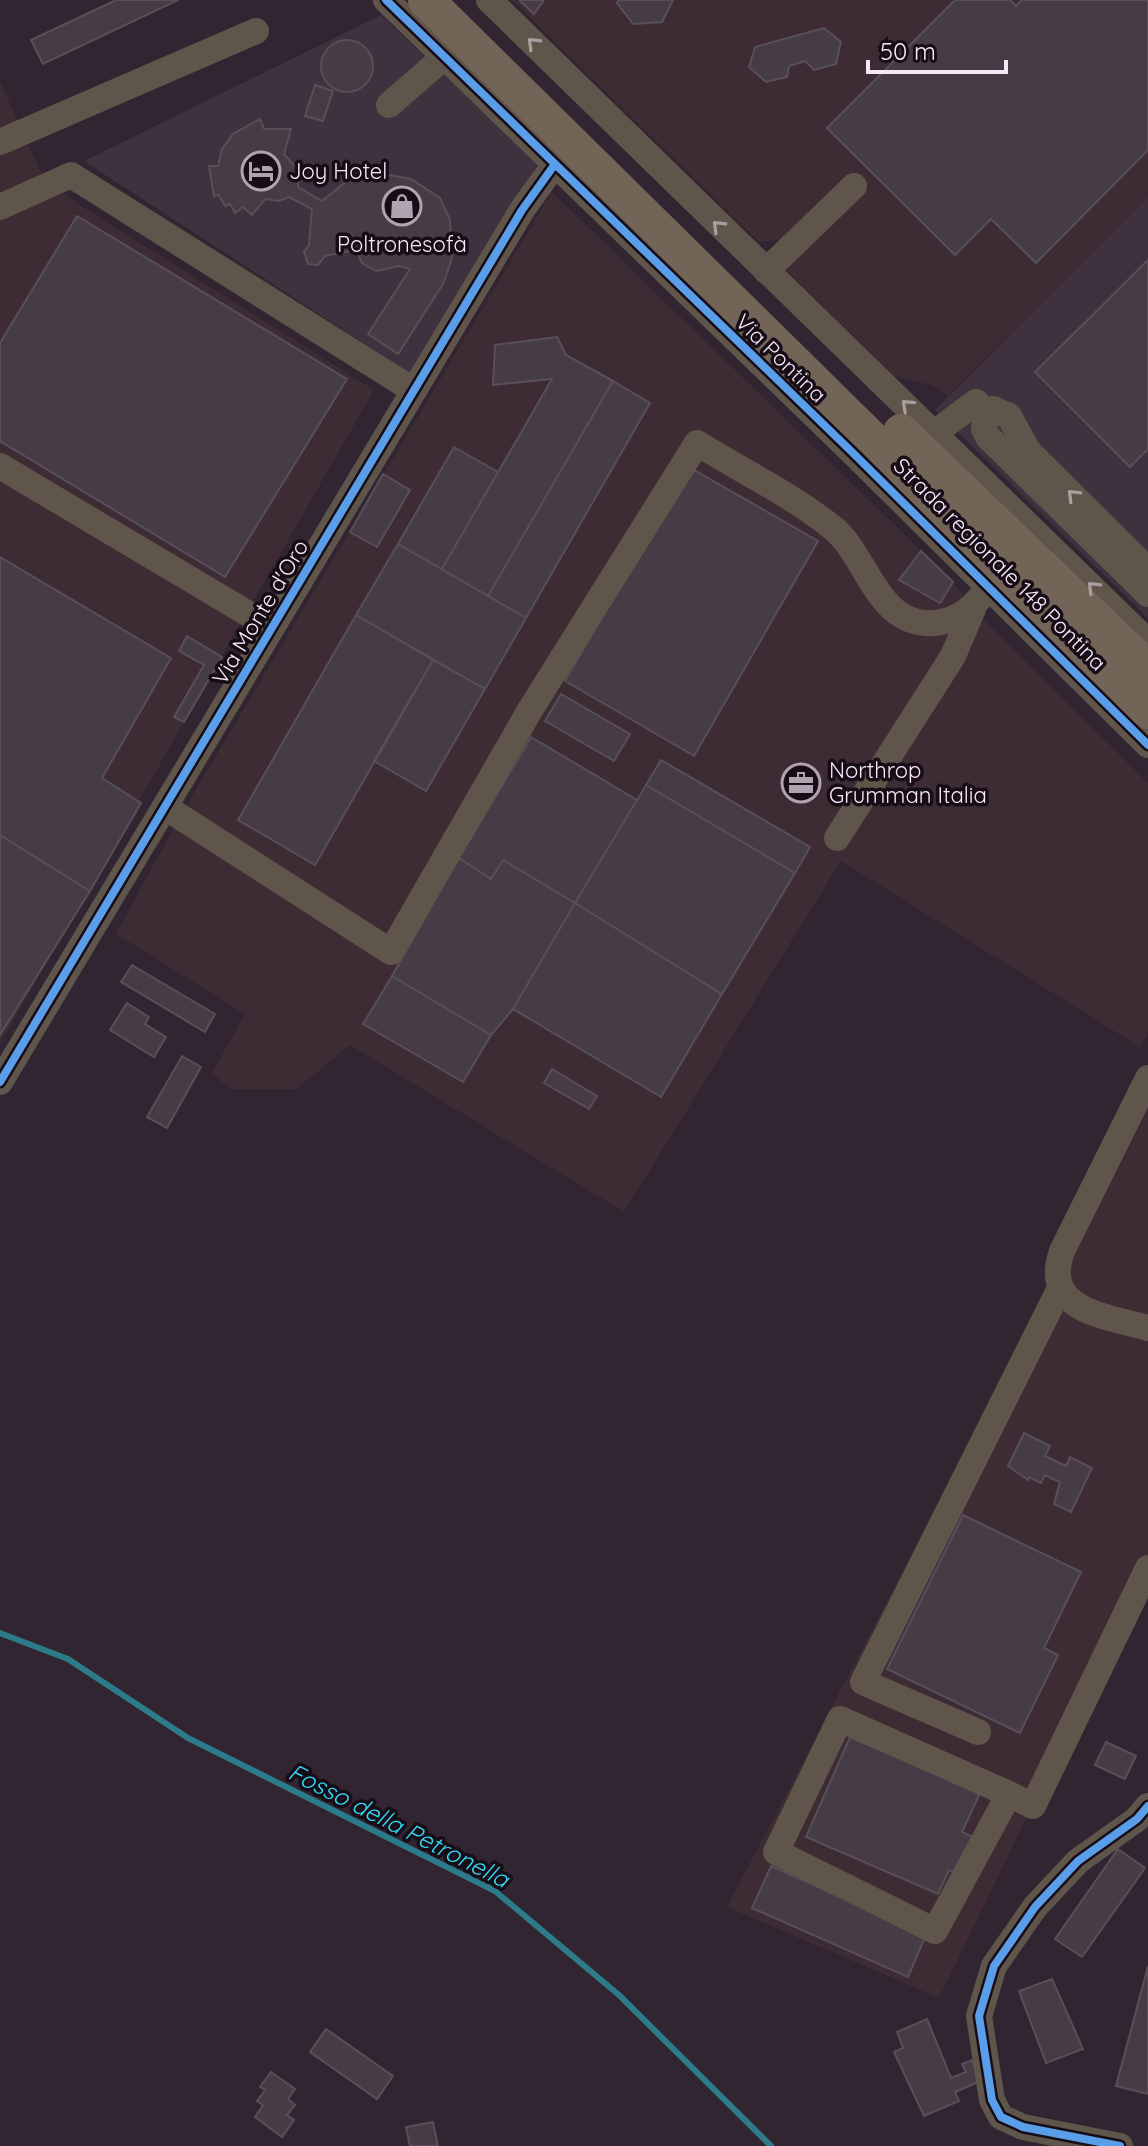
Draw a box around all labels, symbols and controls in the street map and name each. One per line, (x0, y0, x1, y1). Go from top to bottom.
scale bar (868, 24, 1006, 74)
text: 50 m (880, 36, 936, 66)
one-way arrow (528, 38, 542, 53)
hotel icon: Joy Hotel (240, 150, 282, 192)
place label: Joy Hotel (289, 157, 387, 185)
shop icon: Poltronesofà (381, 185, 423, 227)
one-way arrow (713, 221, 727, 235)
place label: Poltronesofà (337, 230, 467, 258)
street label: Via Pontina (730, 308, 832, 408)
one-way arrow (902, 399, 916, 414)
street label: Strada regionale 148 Pontina (888, 452, 1112, 676)
one-way arrow (1068, 490, 1082, 504)
street label: Via Monte d'Oro (206, 534, 314, 690)
one-way arrow (1088, 582, 1102, 596)
place label: Northrop Grumman Italia (829, 756, 987, 809)
office icon: Northrop Grumman Italia (780, 762, 822, 804)
water label: Fosso della Petronella (284, 1756, 516, 1894)

